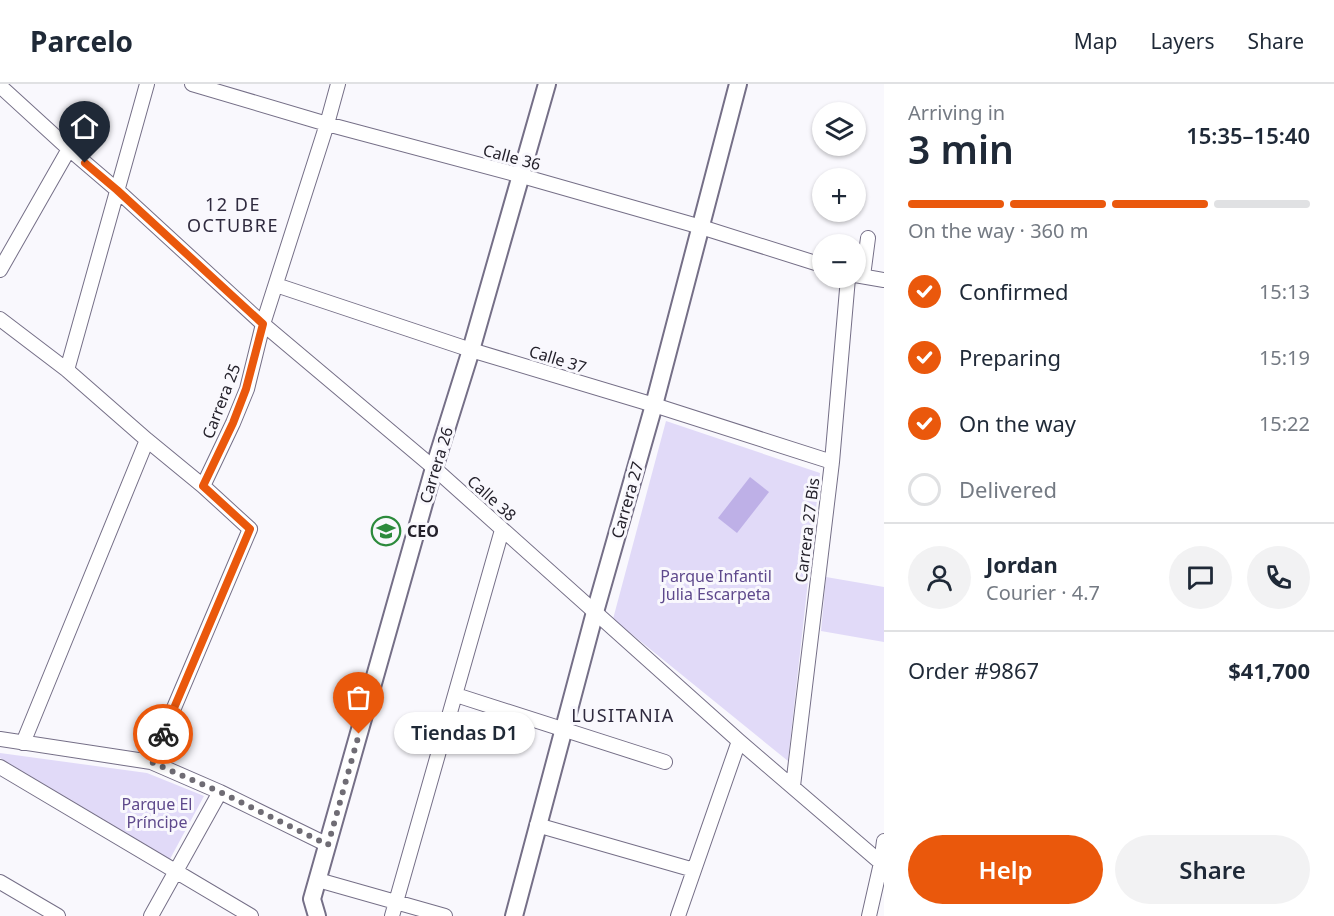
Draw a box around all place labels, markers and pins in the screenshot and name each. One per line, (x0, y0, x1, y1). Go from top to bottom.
pin (59, 101, 110, 163)
school or university icon: CEO (370, 515, 402, 547)
place label: CEO (407, 520, 439, 542)
pin (333, 672, 384, 734)
callout: Tiendas D1 (395, 713, 536, 755)

